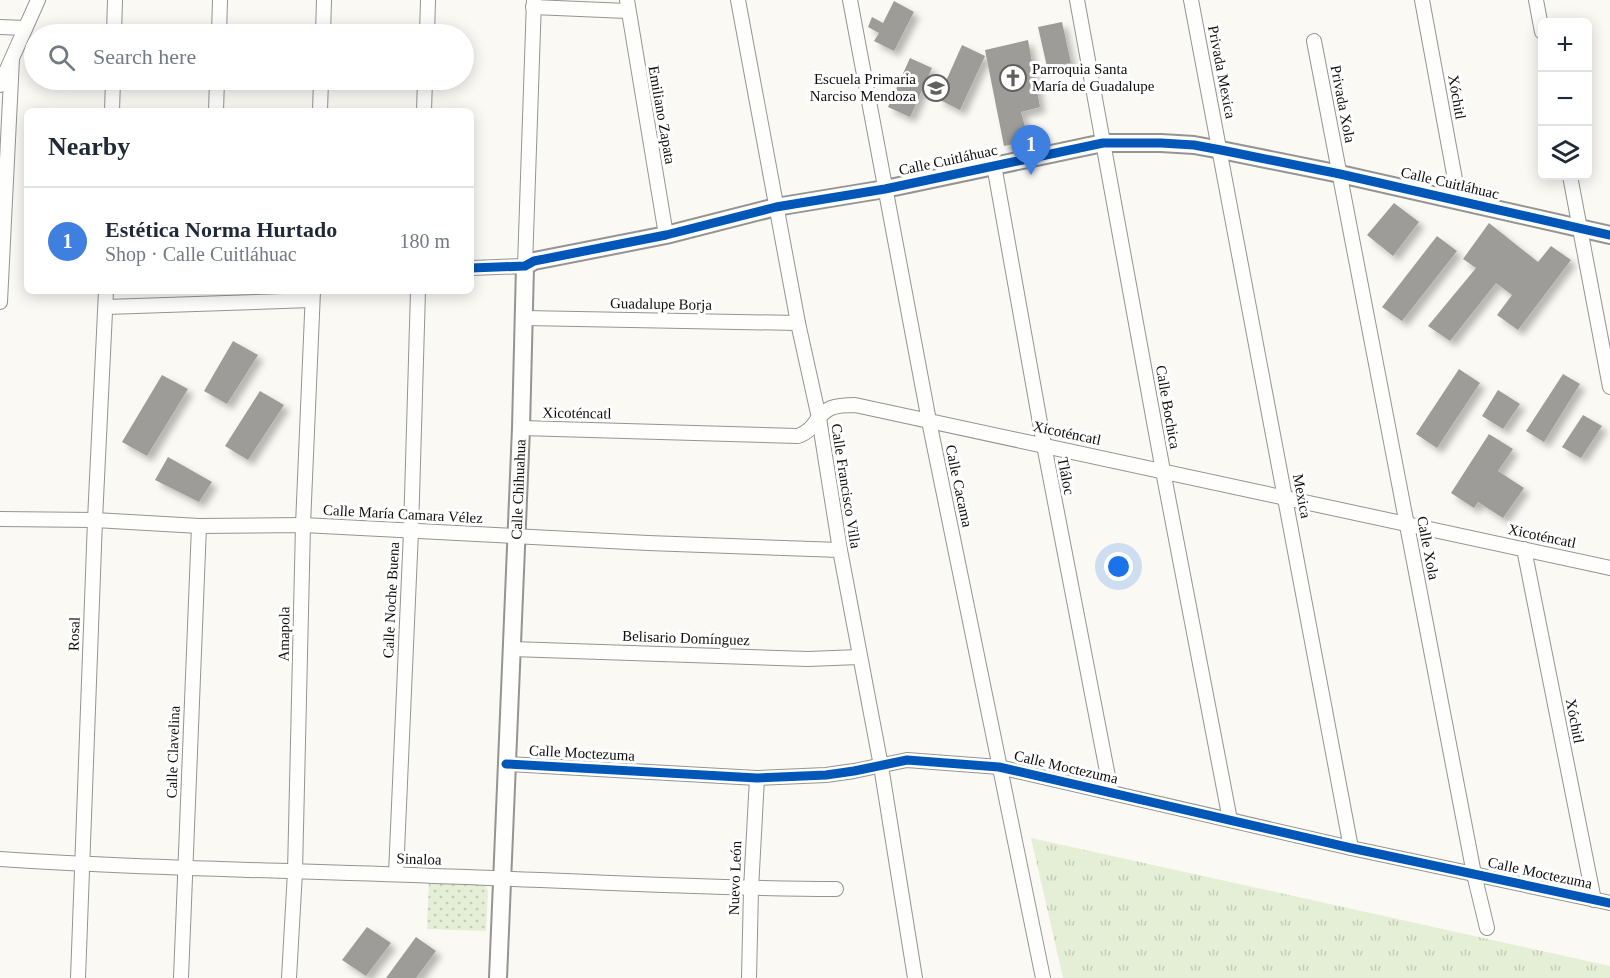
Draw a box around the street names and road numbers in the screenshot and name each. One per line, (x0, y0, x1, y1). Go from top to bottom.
street label: Privada Mexica (1205, 24, 1239, 120)
street label: Privada Xola (1328, 64, 1358, 145)
street label: Emiliano Zapata (645, 65, 679, 166)
street label: Xóchitl (1445, 73, 1469, 121)
street label: Calle Cuitláhuac (897, 142, 999, 178)
street label: Calle Cuitláhuac (1399, 164, 1501, 202)
street label: Guadalupe Borja (610, 295, 712, 313)
street label: Calle Bochica (1153, 364, 1183, 450)
street label: Xicoténcatl (542, 404, 612, 422)
street label: Xicoténcatl (1032, 418, 1102, 448)
street label: Calle Francisco Villa (828, 422, 864, 550)
street label: Calle Chihuahua (508, 439, 529, 540)
street label: Calle Cacama (942, 443, 976, 529)
street label: Tláloc (1054, 456, 1078, 497)
street label: Mexica (1290, 472, 1314, 520)
street label: Calle María Camara Vélez (323, 502, 484, 526)
street label: Calle Xola (1414, 515, 1442, 582)
street label: Xicoténcatl (1507, 521, 1577, 551)
street label: Calle Noche Buena (380, 541, 402, 659)
street label: Amapola (276, 606, 292, 662)
street label: Rosal (65, 617, 83, 651)
street label: Belisario Domínguez (622, 628, 751, 648)
street label: Xóchitl (1563, 697, 1587, 745)
street label: Calle Clavelina (163, 705, 183, 799)
street label: Calle Moctezuma (529, 742, 636, 764)
street label: Calle Moctezuma (1012, 747, 1120, 787)
street label: Nuevo León (726, 840, 744, 916)
street label: Sinaloa (396, 850, 442, 868)
street label: Calle Moctezuma (1486, 854, 1594, 892)

